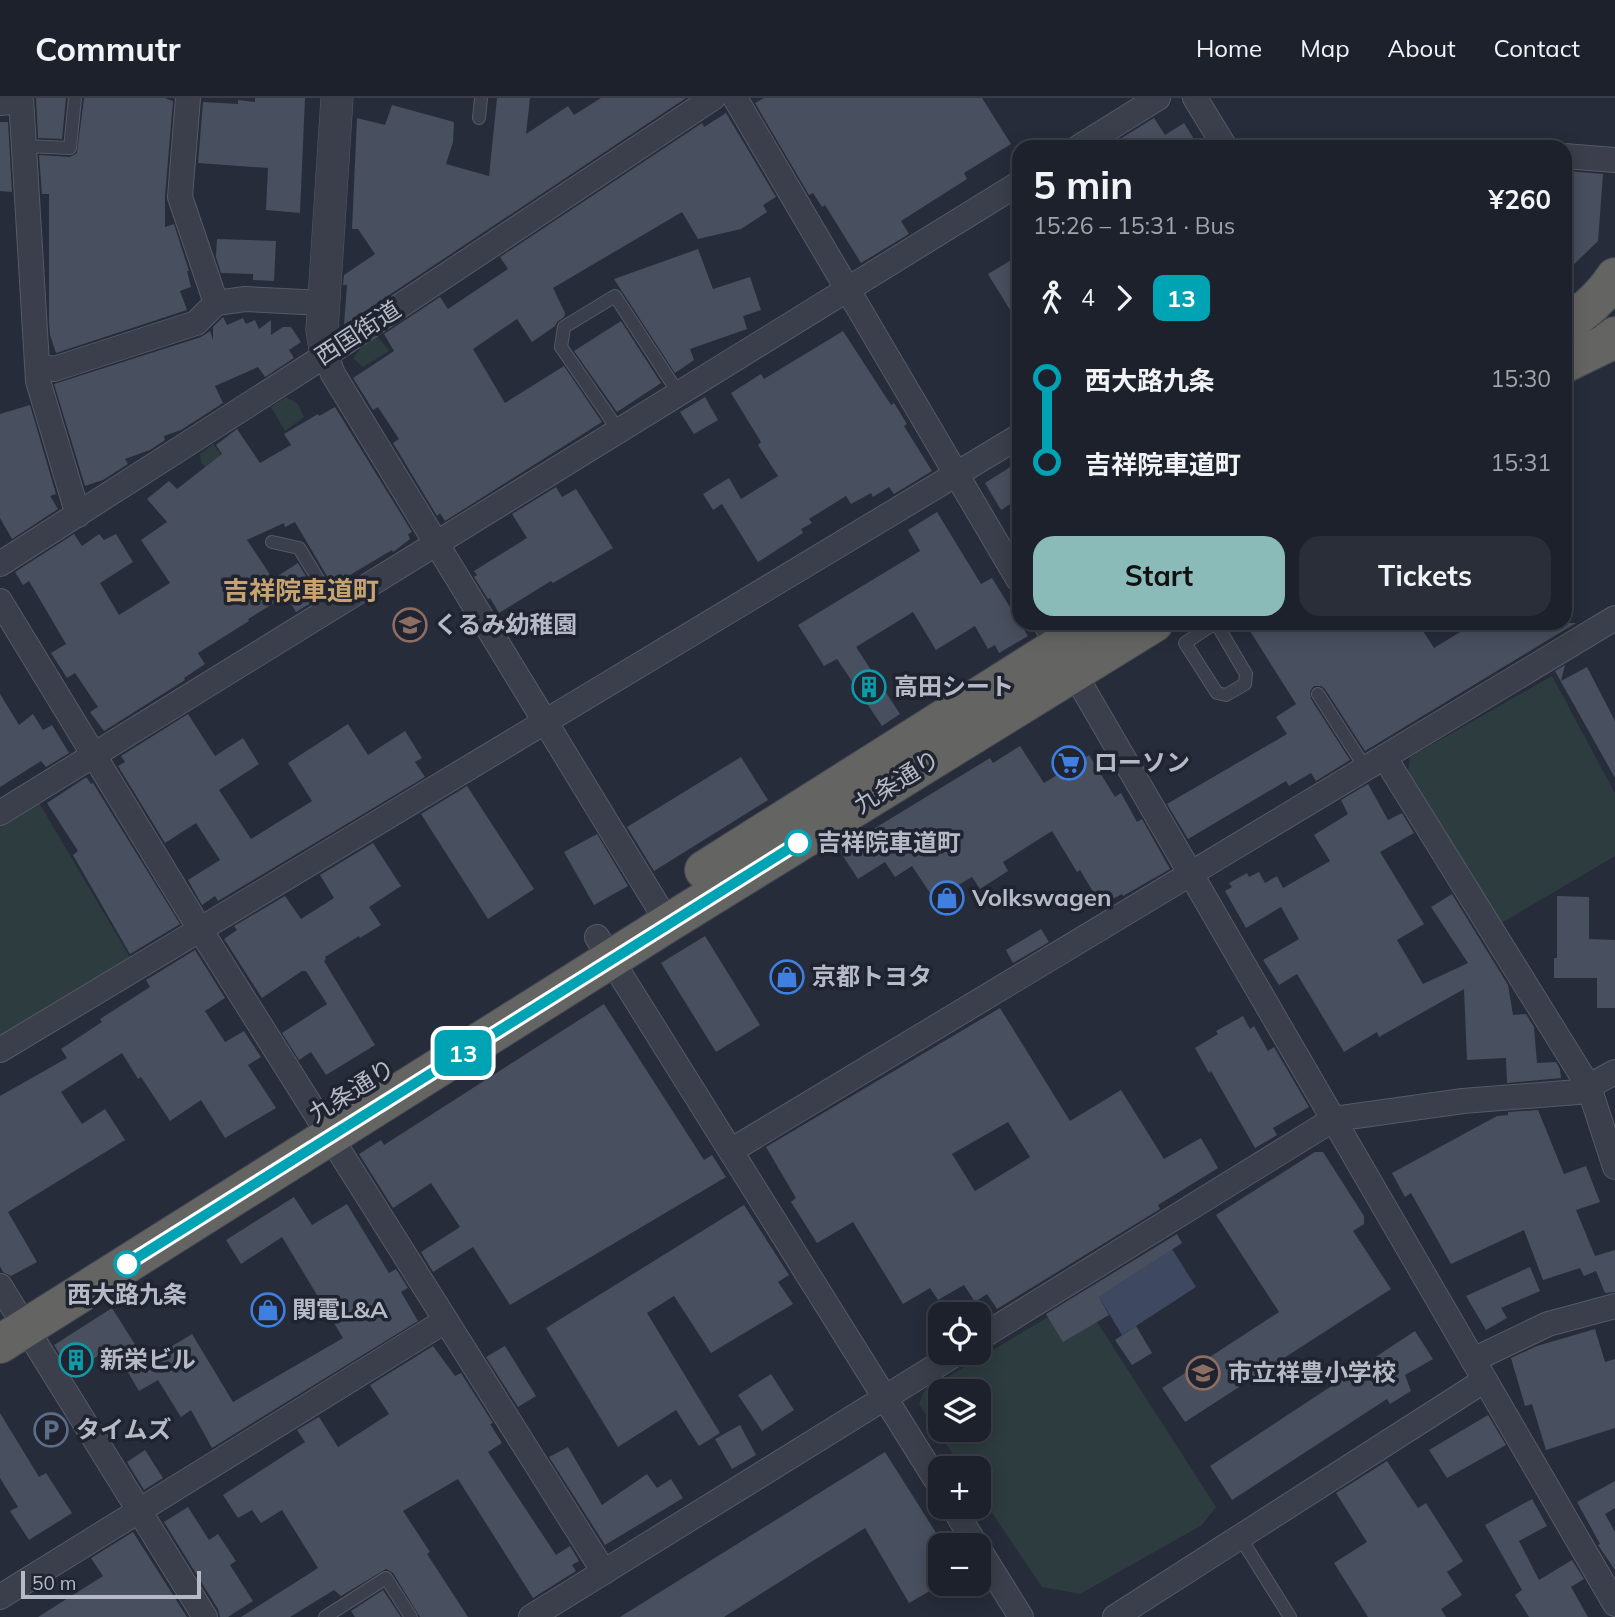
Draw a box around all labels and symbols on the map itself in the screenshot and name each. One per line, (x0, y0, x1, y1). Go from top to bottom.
street label: 西国街道 (309, 293, 406, 371)
district label: 吉祥院車道町 (223, 574, 379, 607)
school or university icon: くるみ幼稚園 (391, 606, 429, 644)
place label: くるみ幼稚園 (434, 609, 578, 639)
building icon: 高田シート (850, 668, 888, 706)
place label: 高田シート (894, 671, 1014, 701)
street label: 九条通り (848, 743, 945, 819)
supermarket icon: ローソン (1050, 744, 1088, 782)
place label: ローソン (1094, 747, 1190, 777)
place label: 吉祥院車道町 (817, 827, 961, 857)
marker: 吉祥院車道町 (785, 830, 811, 856)
shop icon: Volkswagen (928, 879, 966, 917)
place label: Volkswagen (971, 882, 1112, 912)
shop icon: 京都トヨタ (768, 958, 806, 996)
place label: 京都トヨタ (812, 961, 932, 991)
line badge: 13 (432, 1030, 494, 1076)
street label: 九条通り (303, 1052, 400, 1128)
marker: 西大路九条 (114, 1251, 140, 1277)
place label: 西大路九条 (67, 1279, 187, 1309)
shop icon: 関電L&A (249, 1291, 287, 1329)
place label: 関電L&A (292, 1294, 388, 1324)
building icon: 新栄ビル (57, 1341, 95, 1379)
place label: 新栄ビル (100, 1344, 196, 1374)
school or university icon: 市立祥豊小学校 (1184, 1354, 1222, 1392)
place label: 市立祥豊小学校 (1228, 1357, 1396, 1387)
parking icon: タイムズ (32, 1411, 70, 1449)
place label: タイムズ (76, 1414, 172, 1444)
scale bar (21, 1568, 201, 1600)

